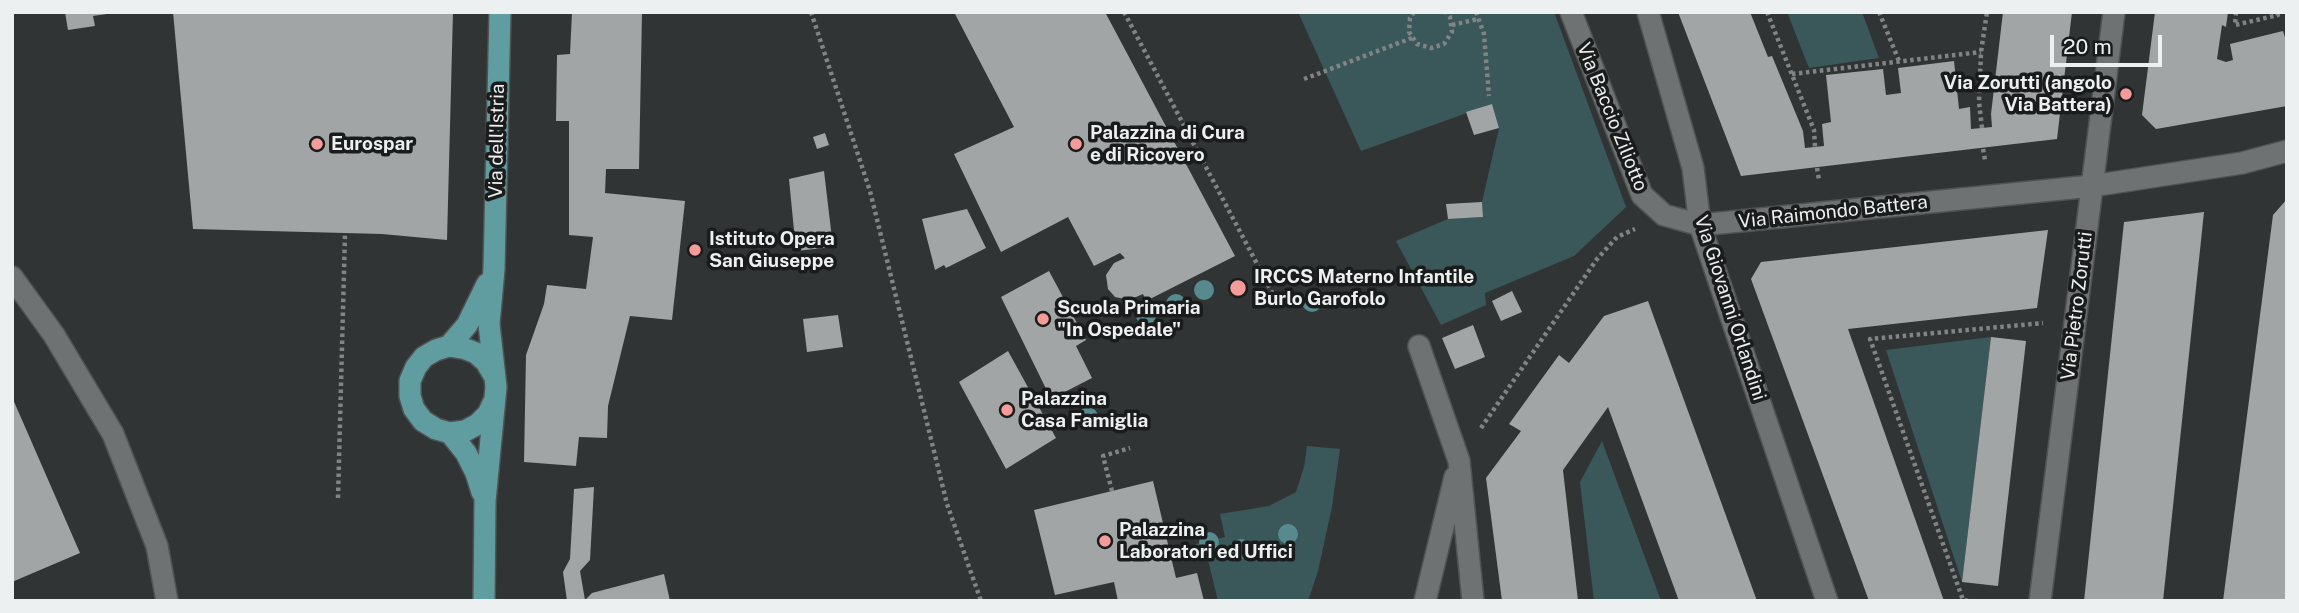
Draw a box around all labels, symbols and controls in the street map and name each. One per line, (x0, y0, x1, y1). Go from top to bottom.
scale bar (2054, 21, 2166, 65)
text: 20 m (2063, 34, 2112, 59)
street label: Via Baccio Ziliotto (1572, 39, 1652, 195)
place label: Via Zorutti (angolo Via Battera) (1944, 72, 2112, 116)
street label: Via dell'Istria (485, 84, 509, 198)
marker: Via Zorutti (angolo Via Battera) (2118, 86, 2134, 102)
place label: Palazzina di Cura e di Ricovero (1090, 122, 1245, 166)
place label: Eurospar (331, 133, 413, 155)
marker: Eurospar (309, 136, 325, 152)
marker: Palazzina di Cura e di Ricovero (1068, 136, 1084, 152)
street label: Via Raimondo Battera (1737, 191, 1929, 233)
street label: Via Giovanni Orlandini (1689, 213, 1771, 403)
place label: Istituto Opera San Giuseppe (709, 228, 835, 272)
street label: Via Pietro Zorutti (2057, 231, 2097, 381)
marker: Istituto Opera San Giuseppe (687, 242, 703, 258)
place label: IRCCS Materno Infantile Burlo Garofolo (1254, 266, 1474, 310)
marker: IRCCS Materno Infantile Burlo Garofolo (1228, 278, 1248, 298)
place label: Scuola Primaria "In Ospedale" (1057, 297, 1201, 341)
marker: Scuola Primaria "In Ospedale" (1035, 311, 1051, 327)
place label: Palazzina Casa Famiglia (1021, 388, 1148, 432)
marker: Palazzina Casa Famiglia (999, 402, 1015, 418)
place label: Palazzina Laboratori ed Uffici (1119, 519, 1293, 563)
marker: Palazzina Laboratori ed Uffici (1097, 533, 1113, 549)

